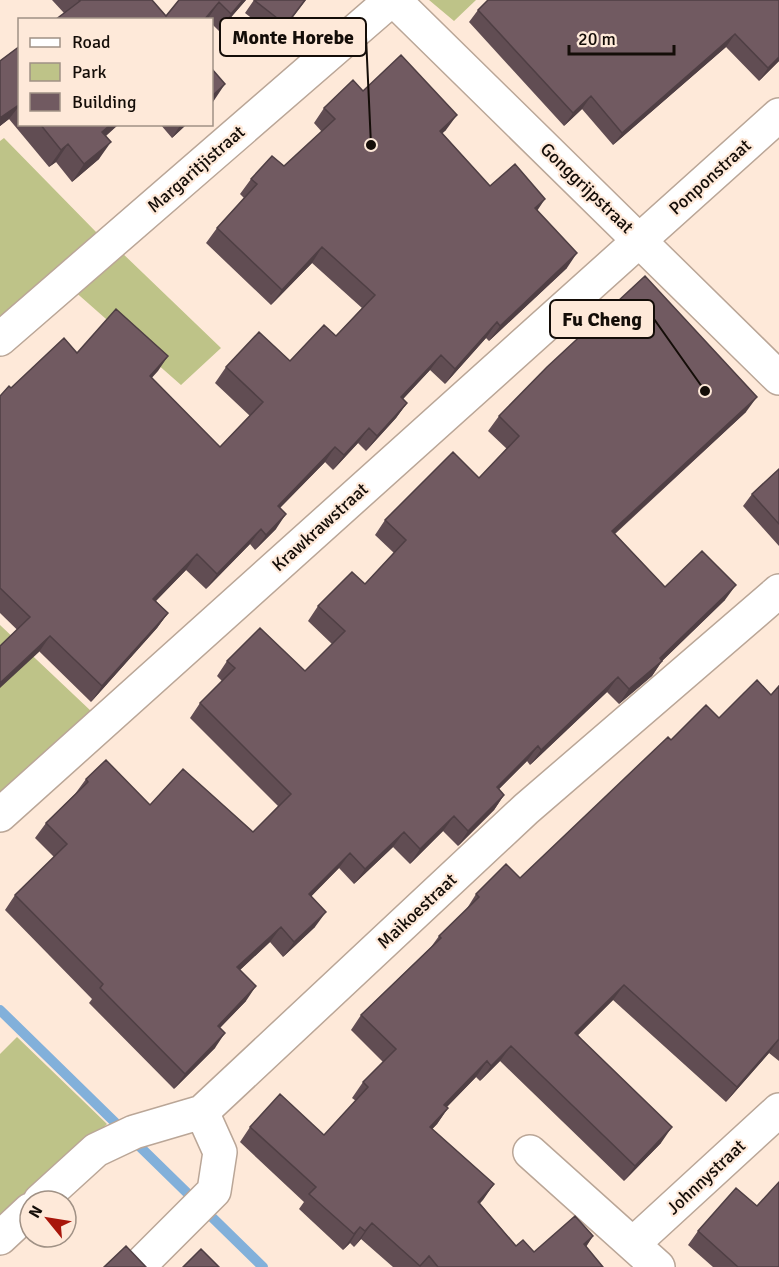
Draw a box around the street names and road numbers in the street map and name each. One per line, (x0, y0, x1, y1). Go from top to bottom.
street label: Margaritjistraat (143, 121, 249, 217)
street label: Ponponstraat (664, 134, 756, 220)
street label: Gonggrijpstraat (536, 138, 638, 238)
street label: Krawkrawstraat (267, 478, 373, 576)
street label: Maikoestraat (373, 869, 461, 953)
street label: Johnnystraat (662, 1135, 750, 1219)

